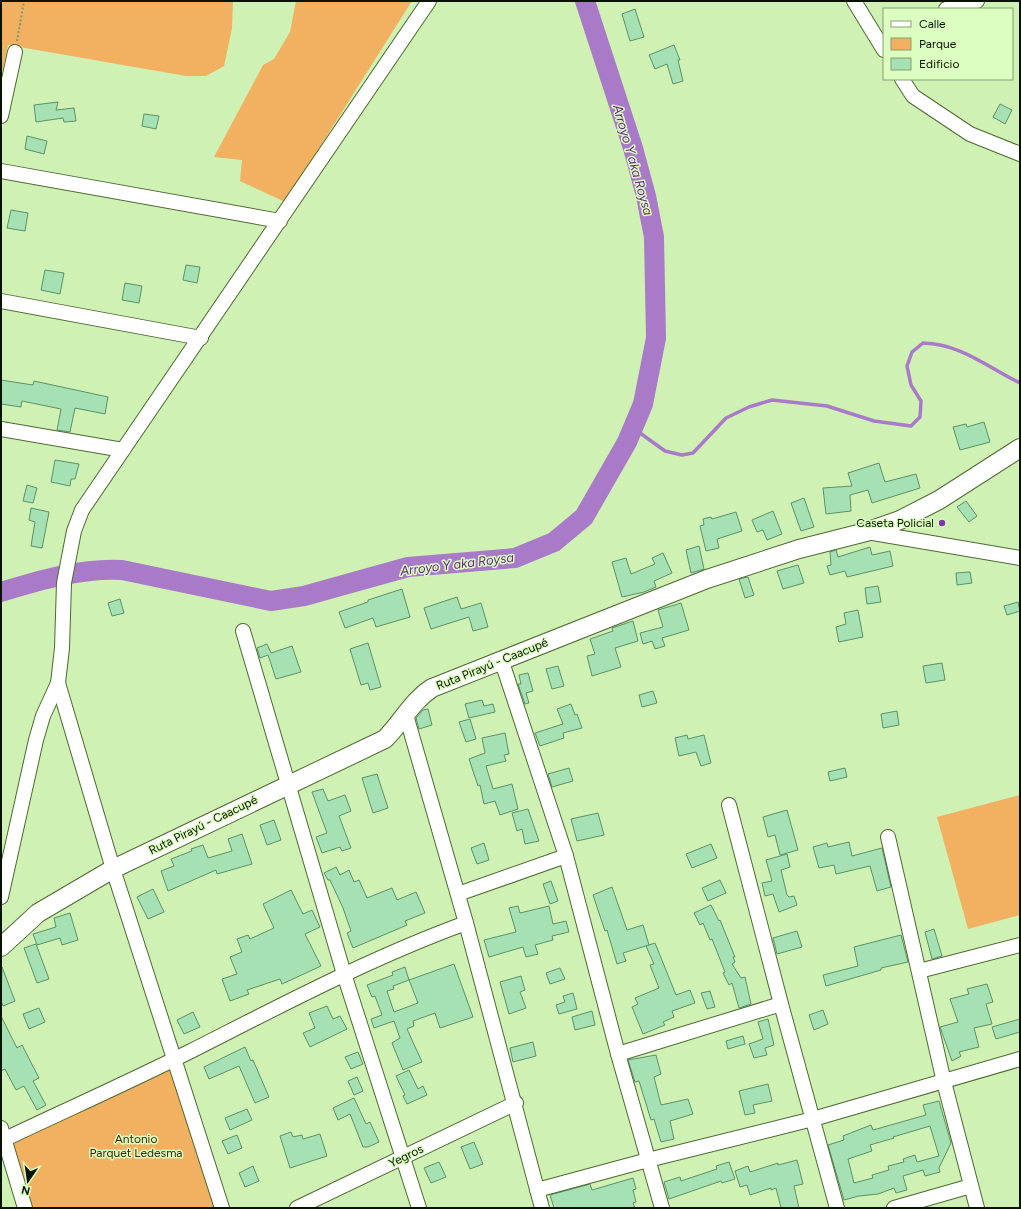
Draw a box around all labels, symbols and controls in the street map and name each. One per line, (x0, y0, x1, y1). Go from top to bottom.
legend (883, 8, 1013, 80)
text: Calle (919, 17, 946, 31)
text: Parque (919, 37, 957, 51)
text: Edificio (919, 57, 959, 71)
water label: Arroyo Y aka Roysa (610, 102, 656, 217)
place label: Caseta Policial (856, 516, 934, 530)
marker: Caseta Policial (937, 518, 947, 528)
water label: Arroyo Y aka Roysa (398, 550, 515, 579)
street label: Ruta Pirayú - Caacupé (434, 635, 550, 693)
street label: Ruta Pirayú - Caacupé (146, 792, 260, 857)
park label: Antonio Parquet Ledesma (90, 1132, 183, 1160)
street label: Yegros (386, 1141, 426, 1170)
north arrow (8, 1161, 48, 1201)
text: N (20, 1183, 31, 1198)

